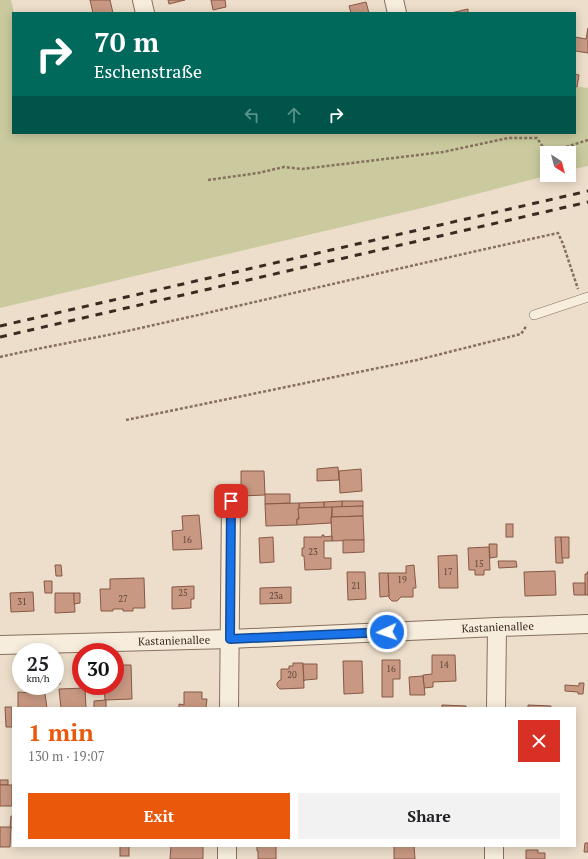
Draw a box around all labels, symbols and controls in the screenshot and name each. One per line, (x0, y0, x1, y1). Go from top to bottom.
text: 70 m (94, 23, 159, 60)
icon: right (28, 28, 80, 80)
text: Eschenstraße (94, 59, 202, 83)
icon: left (241, 104, 263, 126)
icon: ahead (283, 104, 305, 126)
icon: right (325, 104, 347, 126)
north arrow (540, 146, 576, 182)
map controls (540, 146, 576, 182)
pin (214, 484, 248, 518)
icon: arrive (220, 490, 242, 512)
house number: 16 (182, 534, 192, 546)
house number: 23 (308, 546, 318, 558)
house number: 15 (474, 558, 484, 570)
house number: 17 (443, 566, 453, 578)
house number: 19 (397, 574, 407, 586)
house number: 21 (351, 580, 361, 592)
house number: 25 (178, 587, 188, 599)
house number: 23a (269, 590, 284, 602)
house number: 27 (118, 593, 128, 605)
house number: 31 (17, 596, 27, 608)
position arrow (366, 611, 408, 653)
street label: Kastanienallee (461, 619, 534, 636)
street label: Kastanienallee (138, 633, 211, 648)
speed limit sign: 30 (72, 643, 124, 695)
text: 25 (27, 650, 49, 677)
house number: 14 (439, 659, 449, 671)
house number: 16 (386, 663, 396, 675)
house number: 20 (287, 669, 297, 681)
text: km/h (26, 672, 50, 685)
text: 1 min (28, 716, 94, 748)
button: close (518, 720, 560, 762)
text: 130 m · 19:07 (28, 747, 105, 765)
button: Exit (28, 793, 290, 839)
button: Share (298, 793, 560, 839)

